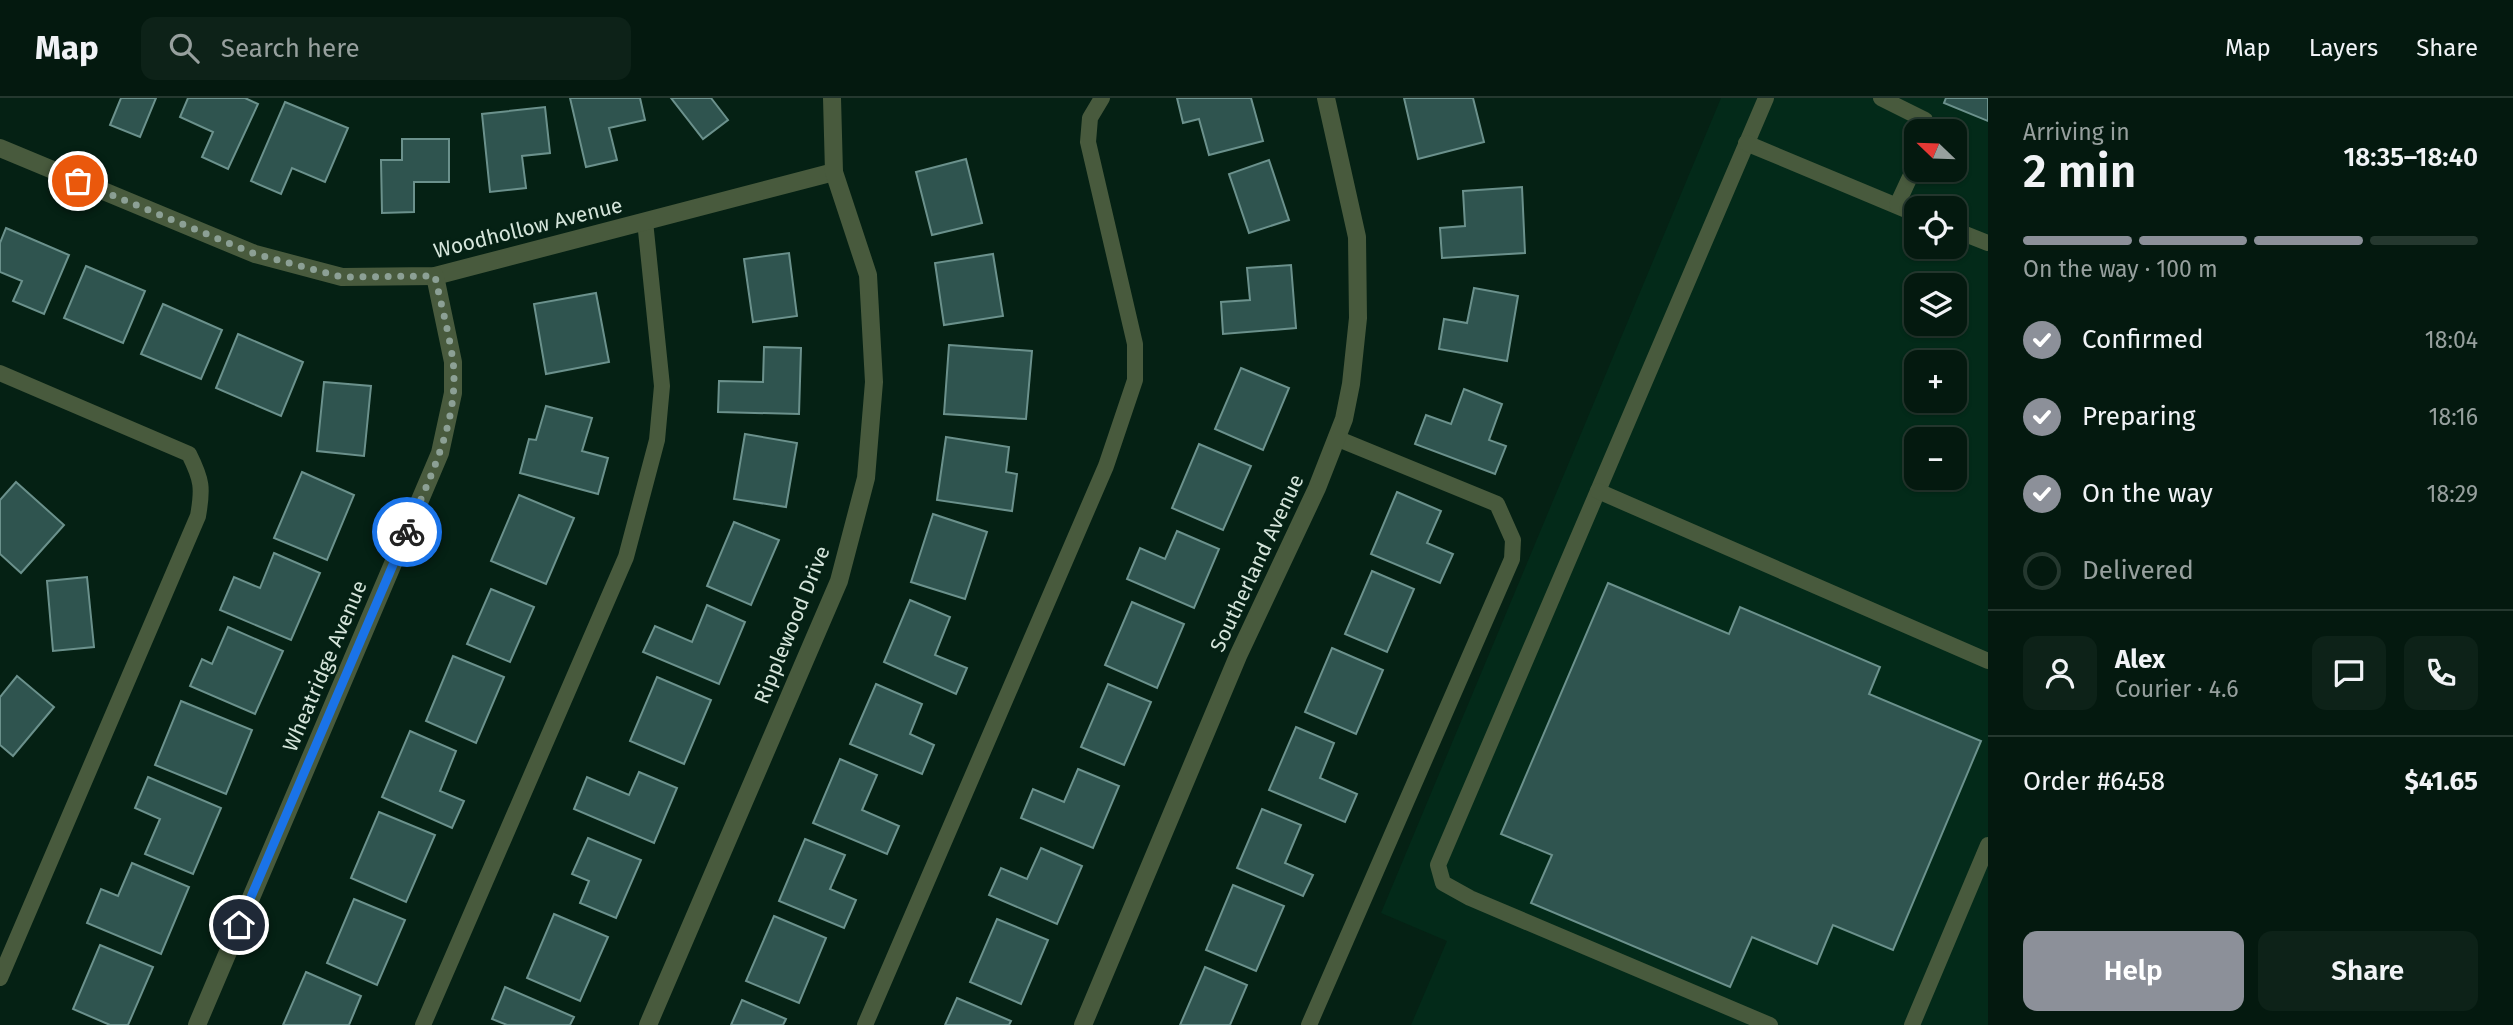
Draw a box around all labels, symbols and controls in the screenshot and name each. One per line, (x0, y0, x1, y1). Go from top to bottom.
search box (141, 17, 631, 80)
text: Map (35, 28, 99, 68)
icon: search (165, 29, 203, 67)
text: Search here (221, 33, 360, 64)
text: Map (2225, 34, 2271, 62)
text: Layers (2309, 34, 2378, 62)
text: Share (2416, 34, 2478, 62)
text: Arriving in (2023, 118, 2130, 146)
north arrow (1904, 119, 1967, 182)
map controls (1904, 119, 1967, 490)
text: 18:35–18:40 (2343, 142, 2478, 173)
text: 2 min (2023, 144, 2136, 199)
pin (48, 151, 108, 211)
icon: bag (59, 162, 97, 200)
street label: Woodhollow Avenue (431, 192, 625, 264)
button: locate (1904, 196, 1967, 259)
text: On the way · 100 m (2023, 255, 2218, 283)
button: layers (1904, 273, 1967, 336)
icon: check (2023, 321, 2061, 359)
text: Confirmed (2082, 324, 2203, 355)
text: 18:04 (2425, 326, 2478, 354)
button: + (1904, 350, 1967, 413)
icon: check (2023, 398, 2061, 436)
text: Preparing (2082, 401, 2195, 432)
text: 18:16 (2429, 403, 2478, 431)
button: − (1904, 427, 1967, 490)
street label: Southerland Avenue (1204, 470, 1310, 656)
icon: check (2023, 475, 2061, 513)
text: On the way (2082, 478, 2213, 509)
text: 18:29 (2427, 480, 2478, 508)
courier (372, 497, 442, 567)
icon: bike (388, 513, 426, 551)
street label: Ripplewood Drive (748, 542, 836, 708)
text: Delivered (2082, 555, 2194, 586)
street label: Wheatridge Avenue (277, 576, 373, 756)
button: person (2023, 636, 2097, 710)
button: chat (2312, 636, 2386, 710)
button: phone (2404, 636, 2478, 710)
text: Alex (2115, 644, 2165, 675)
text: Courier · 4.6 (2115, 675, 2239, 703)
text: Order #6458 (2023, 766, 2165, 797)
text: $41.65 (2404, 766, 2478, 797)
pin (209, 895, 269, 955)
icon: home (220, 906, 258, 944)
button: Help (2023, 931, 2244, 1011)
button: Share (2258, 931, 2478, 1011)

